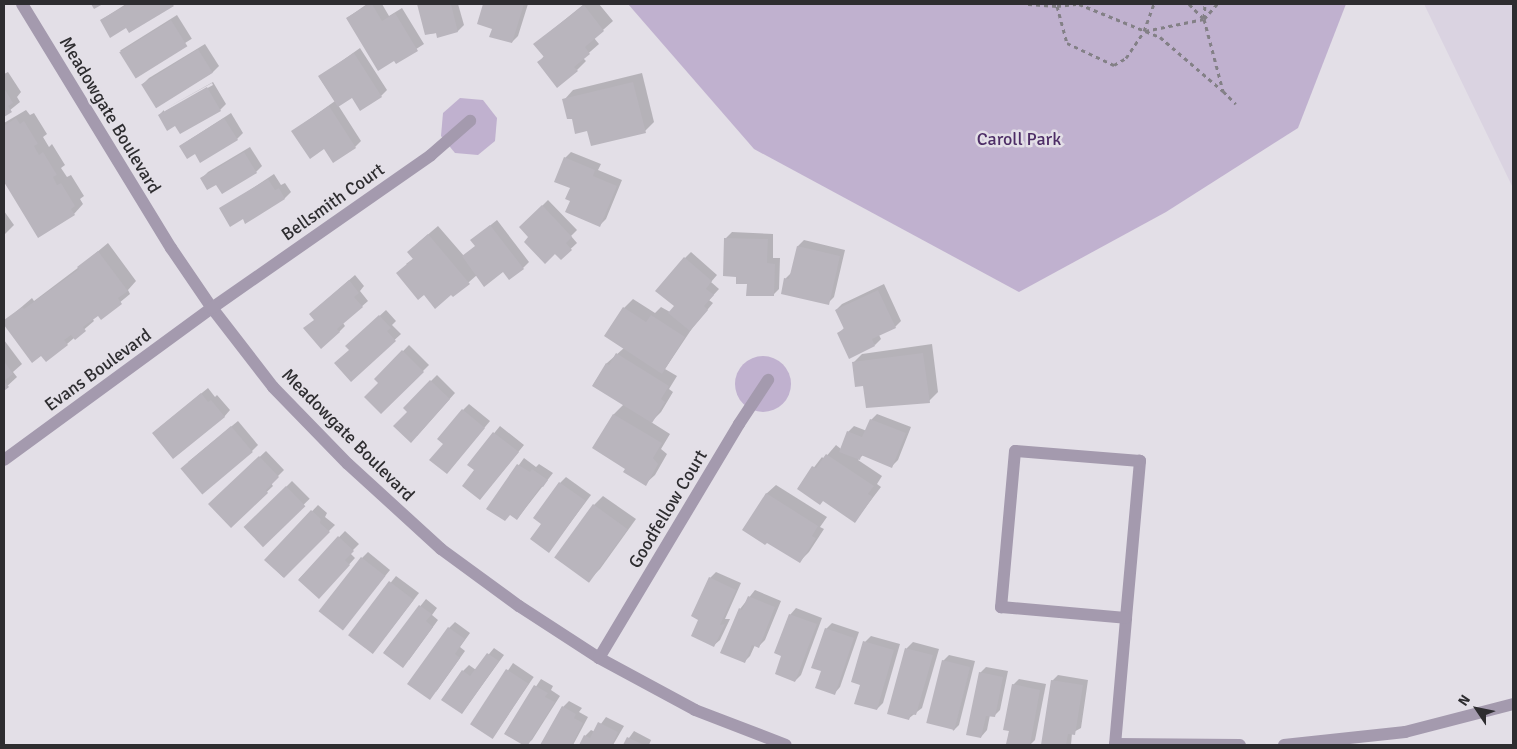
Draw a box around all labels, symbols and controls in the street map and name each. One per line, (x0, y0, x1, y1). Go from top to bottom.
street label: Meadowgate Boulevard (55, 33, 165, 197)
park label: Caroll Park (977, 128, 1061, 150)
street label: Bellsmith Court (277, 159, 389, 245)
street label: Evans Boulevard (41, 324, 155, 416)
street label: Meadowgate Boulevard (277, 364, 419, 506)
street label: Goodfellow Court (624, 446, 712, 572)
north arrow (1452, 684, 1502, 734)
text: N (1454, 692, 1474, 709)

